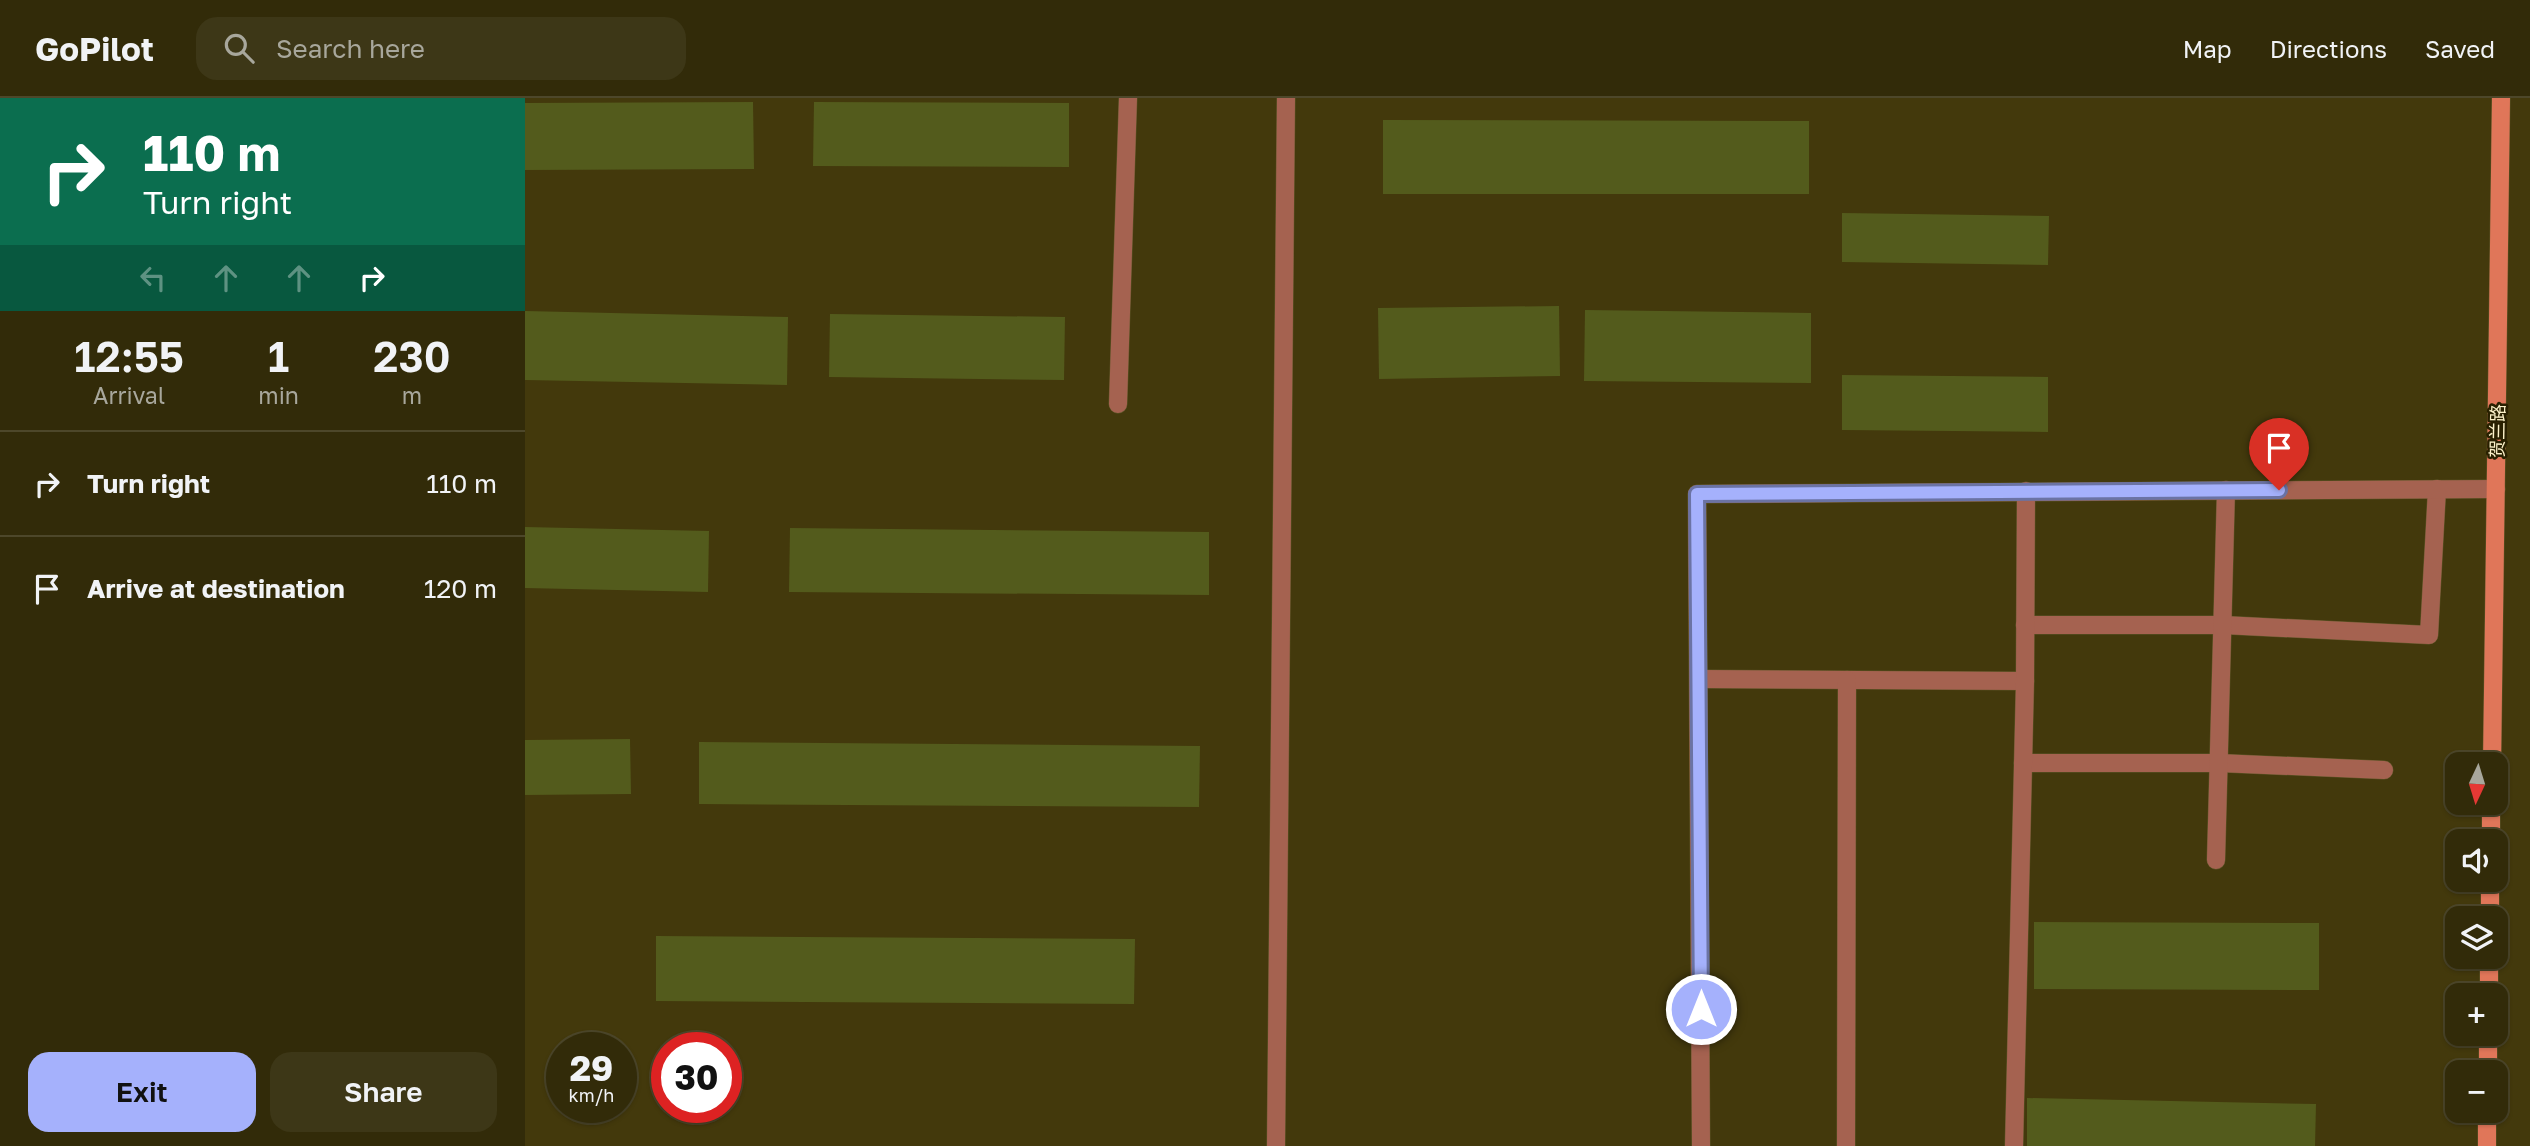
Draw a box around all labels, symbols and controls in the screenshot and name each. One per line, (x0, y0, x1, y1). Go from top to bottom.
search box (196, 17, 686, 80)
text: GoPilot (35, 29, 154, 68)
icon: search (220, 29, 258, 67)
text: Search here (276, 33, 425, 64)
text: Map (2183, 34, 2232, 63)
text: Directions (2270, 34, 2387, 63)
text: Saved (2425, 34, 2495, 63)
text: 110 m (143, 123, 280, 182)
icon: right (28, 126, 119, 217)
text: Turn right (143, 183, 292, 221)
icon: left (134, 259, 172, 297)
icon: ahead (207, 259, 245, 297)
icon: ahead (280, 259, 318, 297)
icon: right (353, 259, 391, 297)
text: 12:55 (74, 331, 184, 381)
text: 1 (268, 331, 289, 381)
text: 230 (373, 331, 451, 381)
text: Arrival (93, 381, 165, 409)
text: min (258, 381, 299, 409)
text: m (402, 381, 422, 409)
street label: 贺兰路 (2486, 404, 2508, 458)
pin (2249, 418, 2309, 490)
icon: arrive (2260, 429, 2298, 467)
icon: right (28, 465, 66, 503)
text: Turn right (87, 468, 210, 499)
text: 110 m (426, 468, 497, 499)
icon: arrive (28, 570, 66, 608)
text: Arrive at destination (87, 573, 345, 604)
text: 120 m (424, 573, 497, 604)
north arrow (2445, 752, 2508, 816)
map controls (2445, 752, 2508, 1123)
button: sound (2445, 829, 2508, 892)
button: layers (2445, 906, 2508, 969)
position arrow (1664, 972, 1738, 1046)
button: + (2445, 983, 2508, 1046)
speed limit sign: 30 (651, 1032, 742, 1123)
text: 29 (570, 1047, 613, 1089)
button: Exit (28, 1052, 256, 1132)
button: Share (270, 1052, 497, 1132)
button: − (2445, 1060, 2508, 1123)
text: km/h (569, 1084, 614, 1106)

